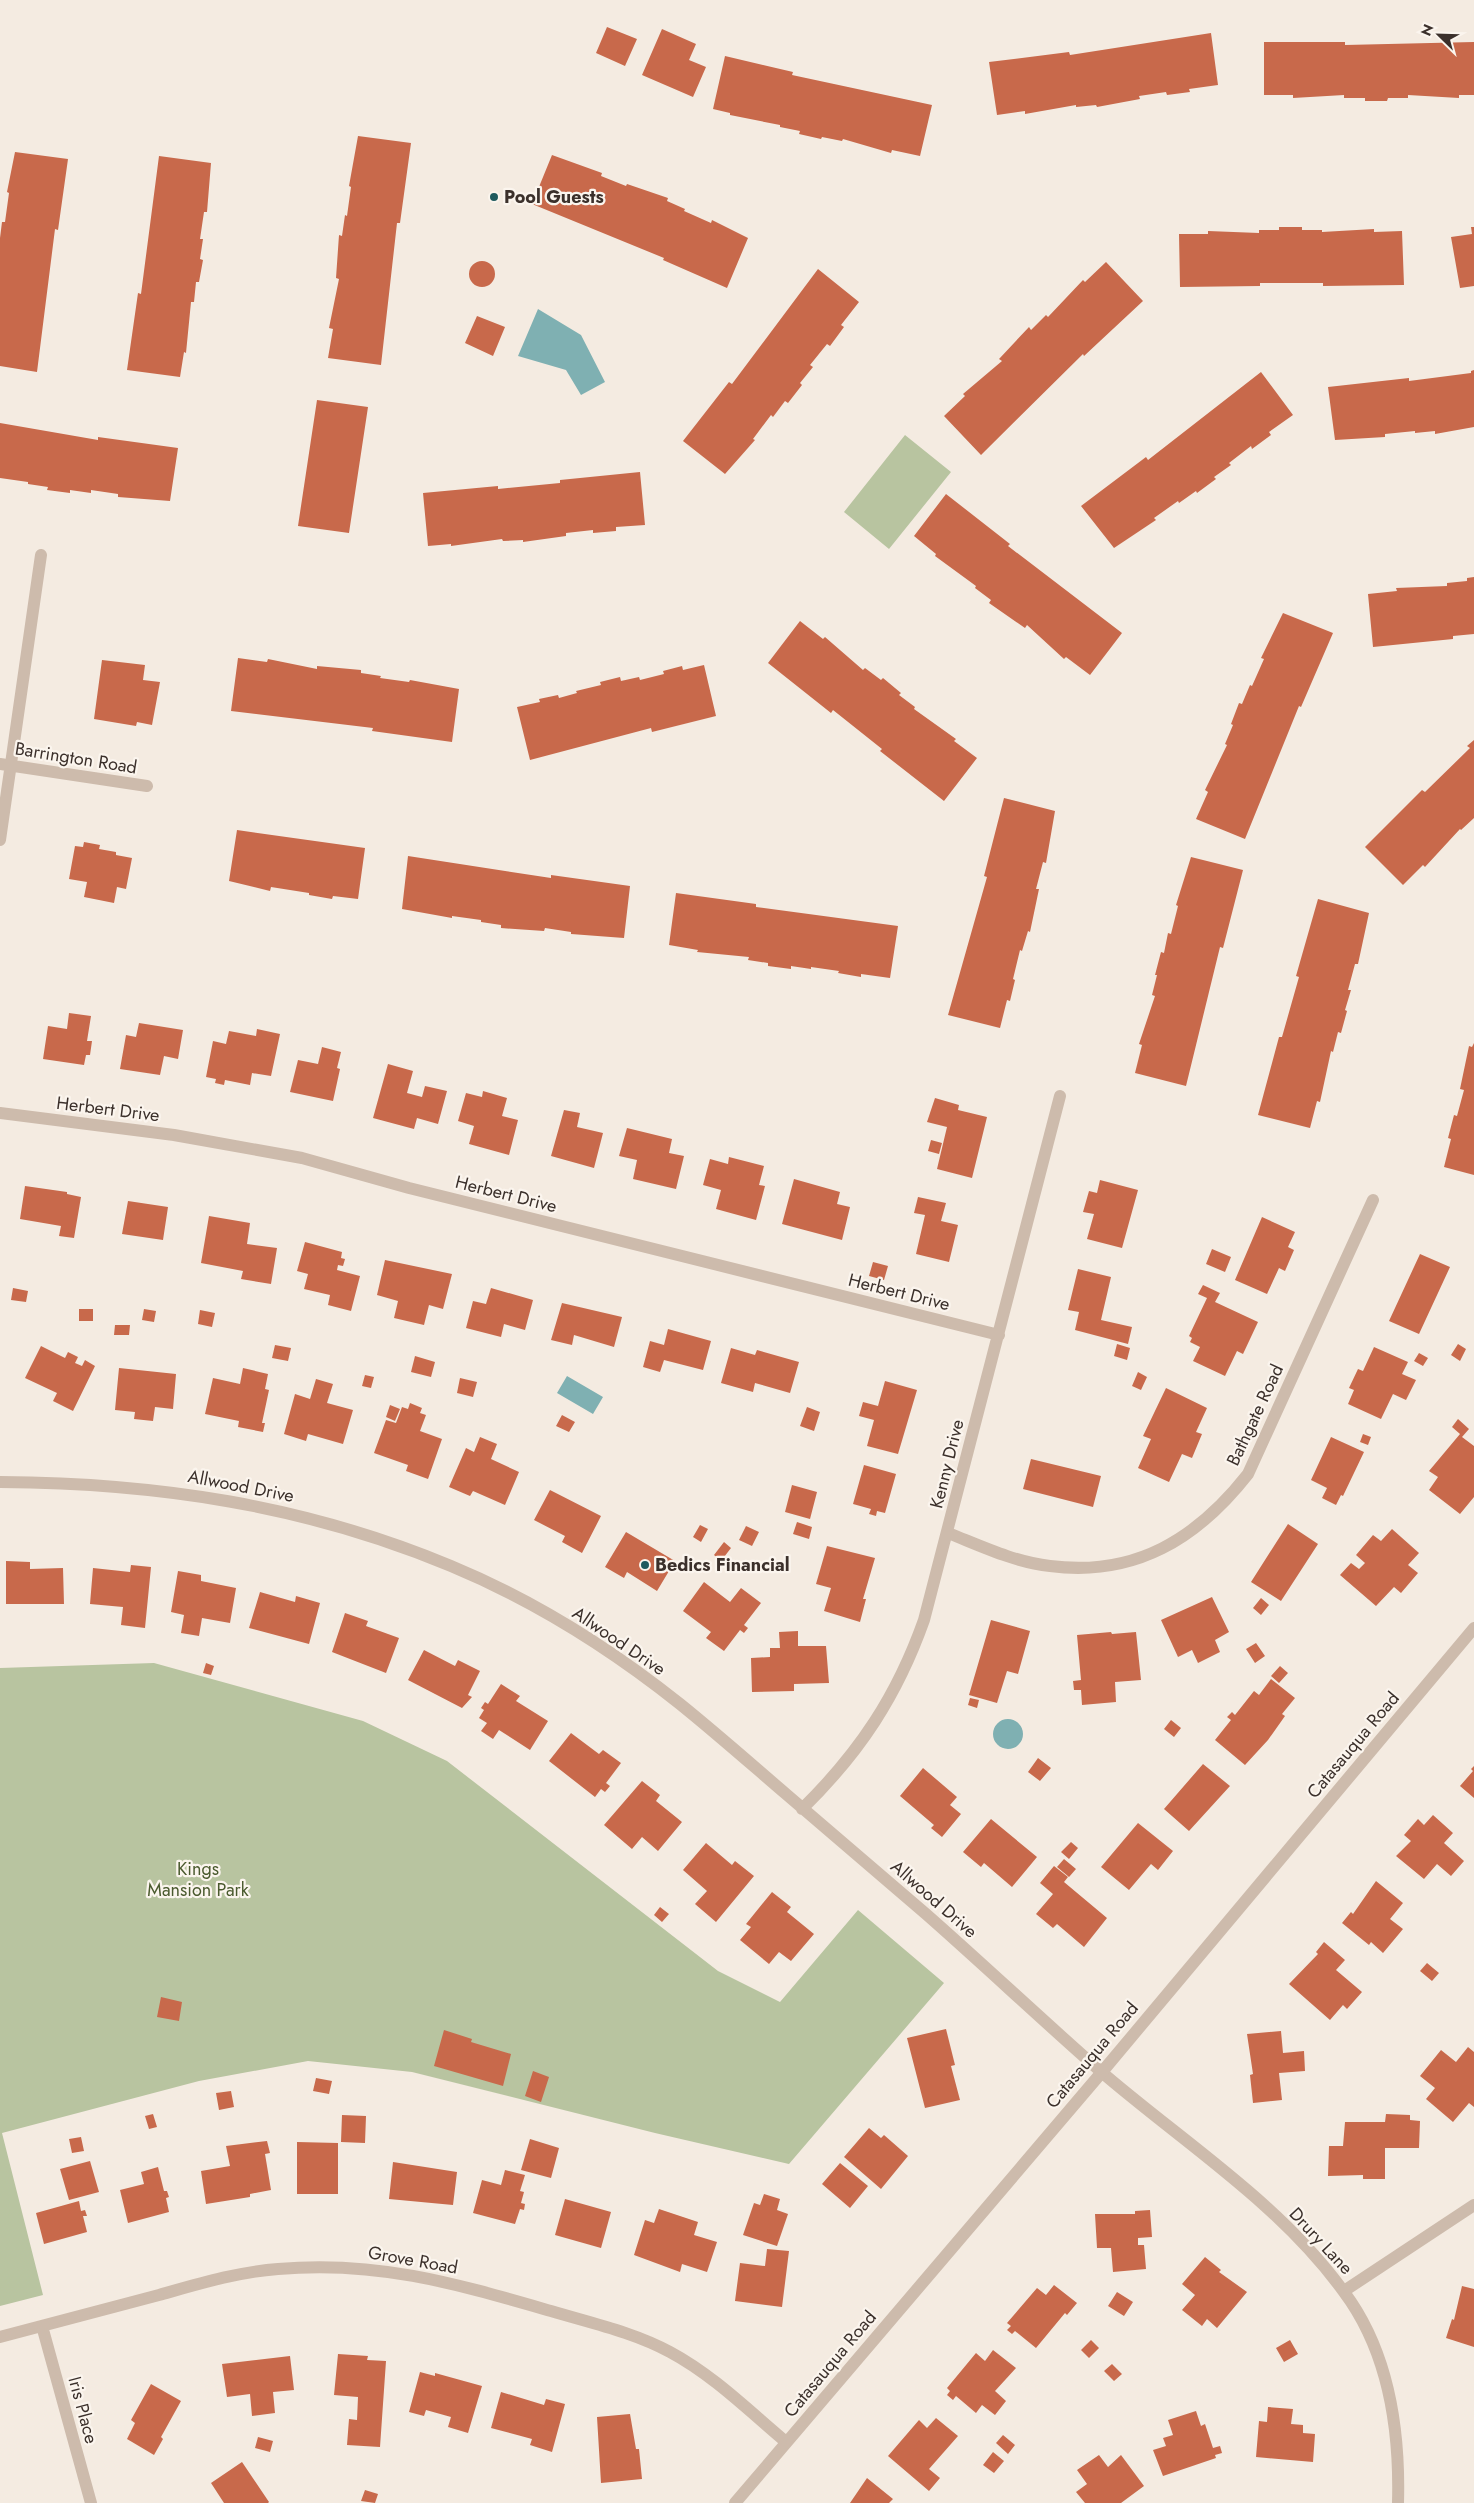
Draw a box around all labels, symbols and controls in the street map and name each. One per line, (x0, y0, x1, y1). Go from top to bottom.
north arrow (1414, 10, 1464, 60)
text: N (1416, 21, 1438, 39)
place label: Pool Guests (504, 184, 604, 210)
marker: Pool Guests (488, 191, 500, 203)
street label: Barrington Road (13, 736, 139, 780)
street label: Herbert Drive (55, 1090, 161, 1128)
street label: Herbert Drive (453, 1169, 559, 1219)
street label: Herbert Drive (846, 1267, 952, 1317)
street label: Bathgate Road (1220, 1360, 1290, 1470)
street label: Kenny Drive (923, 1417, 971, 1511)
street label: Allwood Drive (186, 1463, 296, 1509)
place label: Bedics Financial (655, 1552, 790, 1578)
marker: Bedics Financial (639, 1559, 651, 1571)
street label: Allwood Drive (567, 1600, 671, 1682)
street label: Catasauqua Road (1301, 1686, 1405, 1804)
street label: Allwood Drive (885, 1854, 983, 1944)
park label: Kings Mansion Park (147, 1856, 249, 1903)
street label: Catasauqua Road (1040, 1996, 1144, 2114)
street label: Drury Lane (1283, 2202, 1359, 2280)
street label: Grove Road (366, 2239, 460, 2281)
street label: Catasauqua Road (778, 2305, 882, 2423)
street label: Iris Place (62, 2374, 104, 2446)

